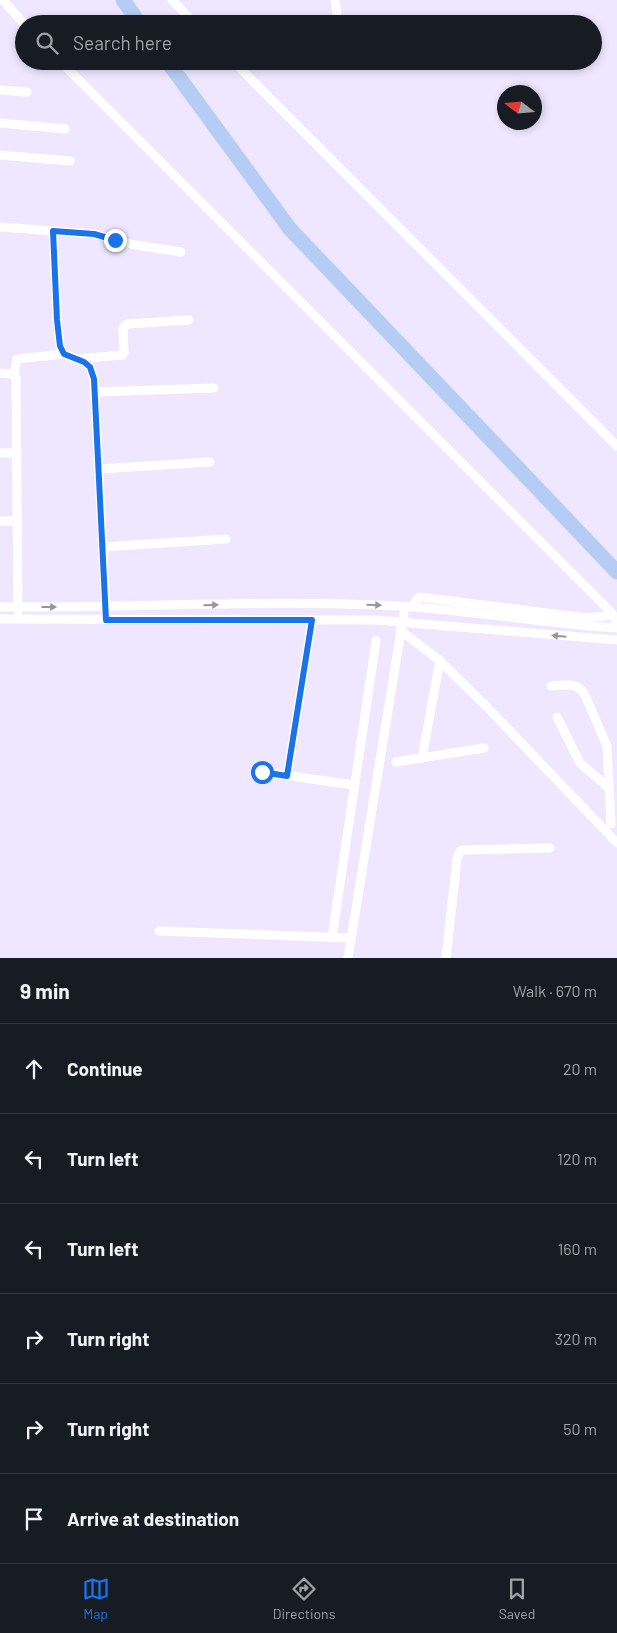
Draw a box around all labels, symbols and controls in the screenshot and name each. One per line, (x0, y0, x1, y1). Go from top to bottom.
search box (15, 15, 602, 70)
icon: search (33, 29, 61, 57)
text: Search here (73, 31, 172, 54)
north arrow (497, 85, 542, 130)
route end (104, 229, 127, 252)
one-way arrow (203, 601, 219, 609)
one-way arrow (366, 601, 382, 609)
one-way arrow (41, 603, 57, 611)
one-way arrow (550, 631, 566, 639)
route start (251, 761, 274, 784)
text: 9 min (20, 978, 70, 1003)
text: Walk · 670 m (513, 981, 597, 1000)
icon: ahead (20, 1055, 48, 1083)
text: Continue (67, 1057, 143, 1080)
text: 20 m (563, 1059, 597, 1078)
icon: left (20, 1145, 48, 1173)
text: Turn left (67, 1147, 138, 1170)
text: 120 m (557, 1149, 597, 1168)
icon: left (20, 1235, 48, 1263)
text: Turn left (67, 1237, 138, 1260)
text: 160 m (558, 1239, 597, 1258)
icon: right (20, 1325, 48, 1353)
text: Turn right (67, 1327, 149, 1350)
text: 320 m (555, 1329, 597, 1348)
icon: right (20, 1415, 48, 1443)
text: Turn right (67, 1417, 149, 1440)
text: 50 m (563, 1419, 597, 1438)
icon: arrive (20, 1505, 48, 1533)
text: Arrive at destination (67, 1507, 239, 1530)
tab: Map (82, 1575, 110, 1622)
tab: Directions (273, 1575, 335, 1622)
tab: Saved (499, 1575, 535, 1622)

